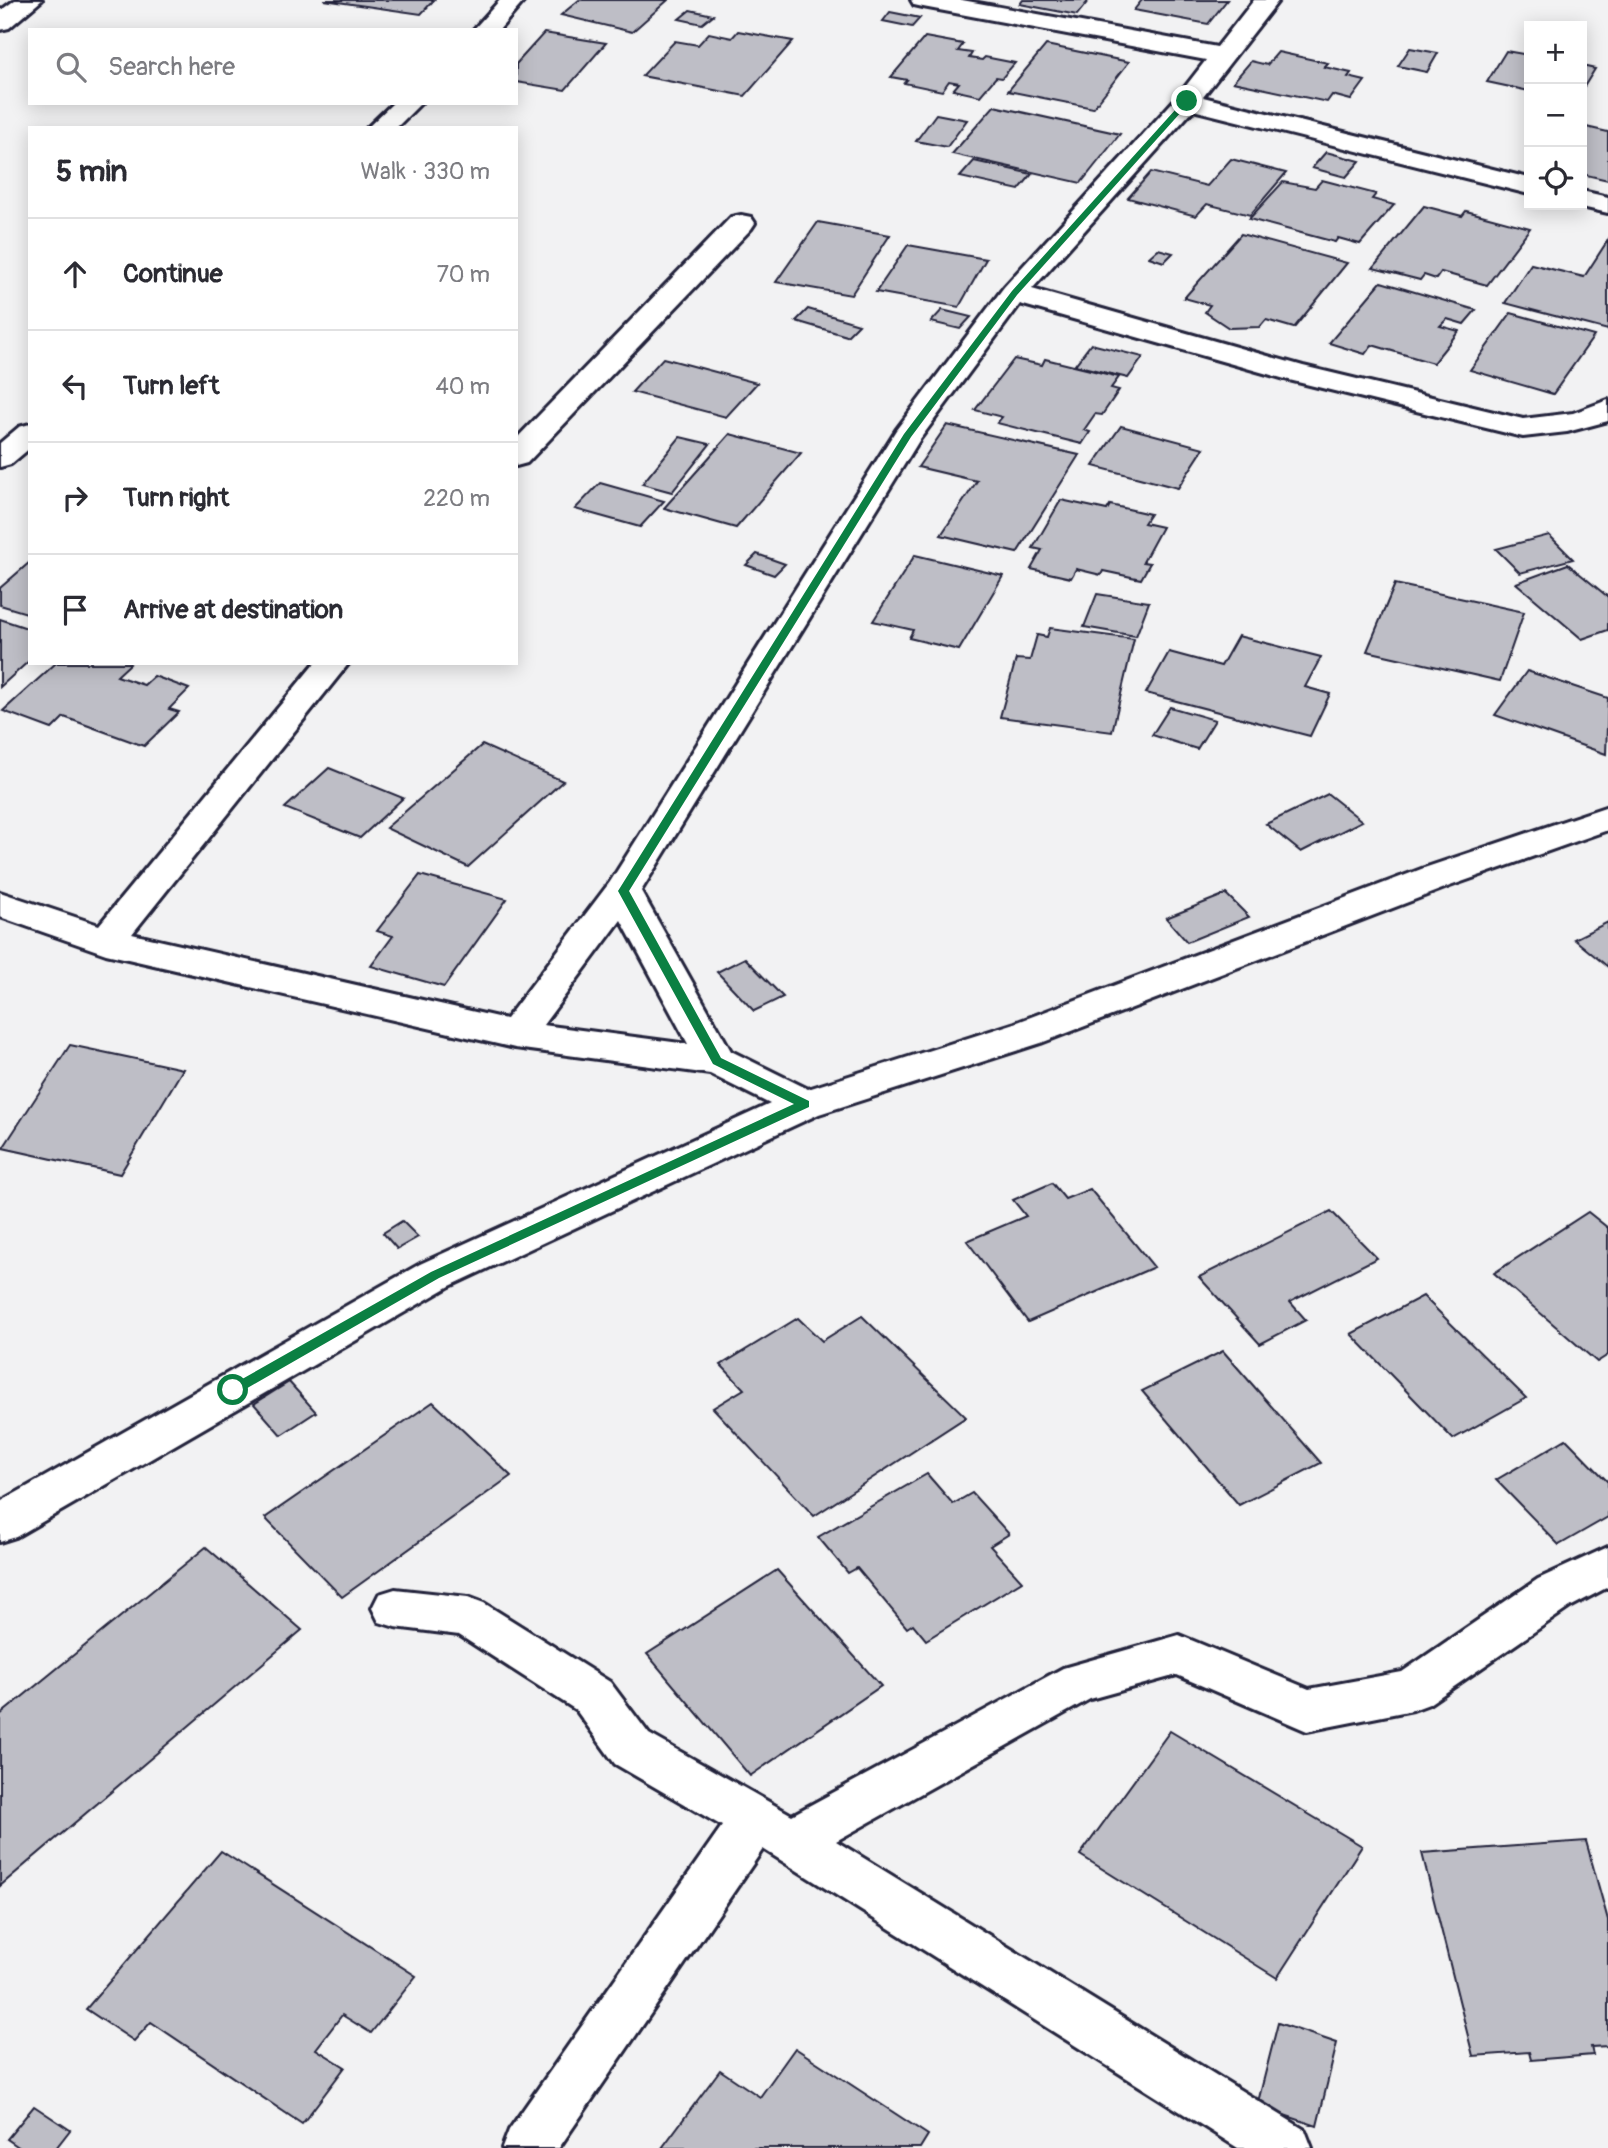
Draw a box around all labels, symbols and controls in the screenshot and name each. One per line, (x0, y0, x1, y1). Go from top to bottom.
map controls (1524, 21, 1587, 210)
button: + (1524, 21, 1587, 84)
search box (28, 28, 518, 105)
icon: search (52, 48, 90, 86)
text: Search here (108, 51, 235, 83)
button: − (1524, 84, 1587, 147)
route end (1171, 85, 1202, 116)
button: locate (1524, 147, 1587, 210)
text: 5 min (56, 153, 127, 190)
text: Walk · 330 m (360, 157, 490, 186)
icon: ahead (56, 255, 94, 293)
text: Continue (123, 258, 223, 290)
text: 70 m (437, 260, 490, 289)
icon: left (56, 367, 94, 405)
text: Turn left (123, 370, 219, 402)
text: 40 m (436, 372, 490, 401)
icon: right (56, 479, 94, 517)
text: Turn right (123, 482, 229, 514)
text: 220 m (423, 484, 490, 513)
icon: arrive (56, 591, 94, 629)
text: Arrive at destination (123, 594, 343, 626)
route start (217, 1374, 248, 1405)

